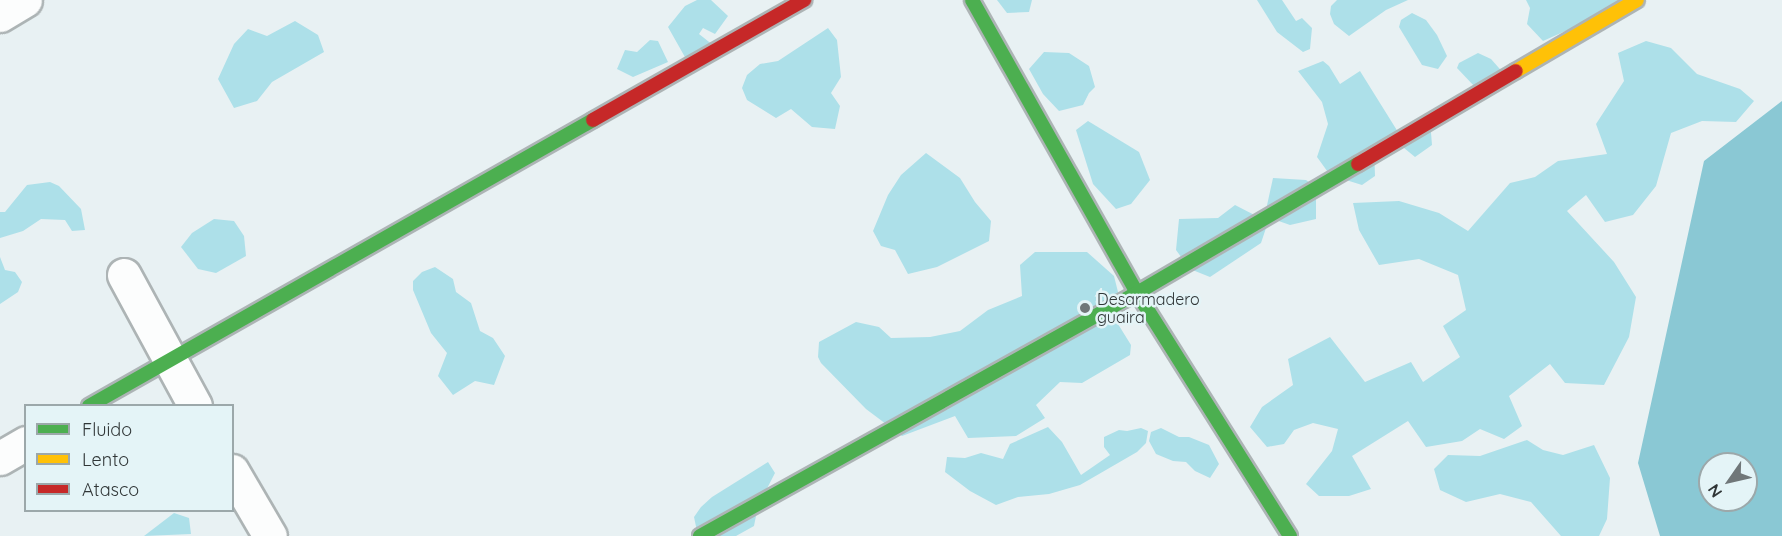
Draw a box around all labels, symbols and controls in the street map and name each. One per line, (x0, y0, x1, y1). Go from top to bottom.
place label: Desarmadero guaira (1097, 289, 1200, 327)
marker: Desarmadero guaira (1078, 301, 1092, 315)
legend (24, 404, 234, 512)
text: Fluido (82, 418, 132, 441)
text: Lento (82, 448, 129, 471)
north arrow (1698, 452, 1758, 512)
text: Atasco (82, 478, 139, 501)
text: N (1703, 480, 1726, 501)

